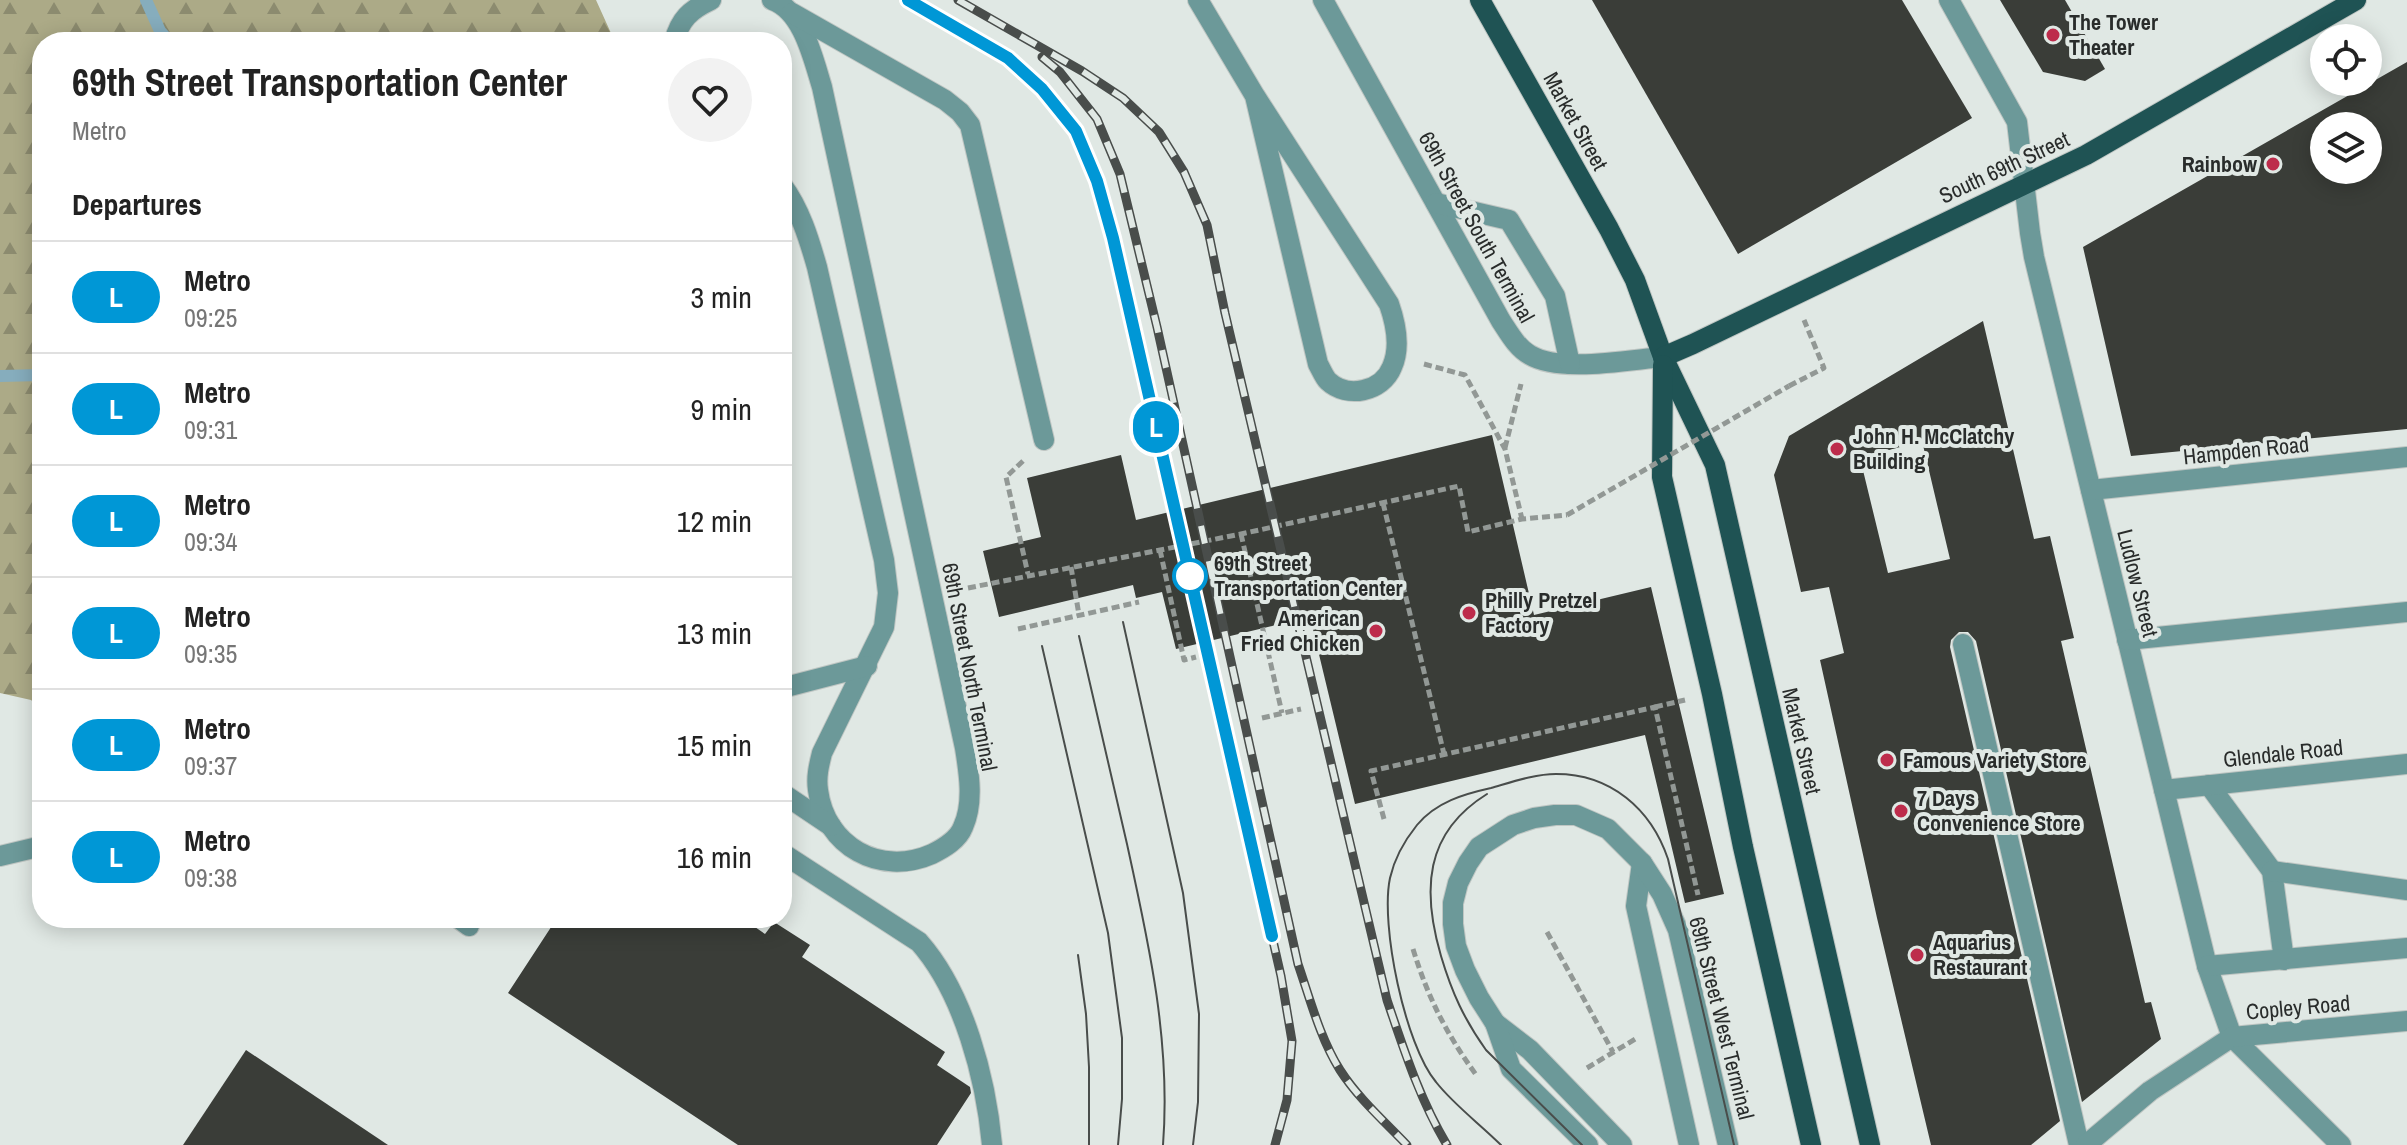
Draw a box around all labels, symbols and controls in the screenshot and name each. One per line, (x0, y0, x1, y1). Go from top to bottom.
place label: The Tower Theater (2069, 7, 2158, 62)
map controls (2310, 24, 2382, 184)
button: locate (2310, 24, 2382, 96)
marker: The Tower Theater (2044, 26, 2062, 44)
text: 69th Street Transportation Center (72, 57, 567, 108)
button: heart (668, 58, 752, 142)
street label: Market Street (1537, 66, 1615, 176)
button: layers (2310, 112, 2382, 184)
text: Metro (72, 113, 127, 148)
street label: South 69th Street (1934, 124, 2074, 210)
street label: 69th Street South Terminal (1412, 126, 1542, 328)
place label: Rainbow (2182, 149, 2258, 179)
marker: Rainbow (2264, 155, 2282, 173)
text: Departures (72, 184, 202, 224)
text: Metro (184, 260, 251, 300)
text: 3 min (690, 277, 752, 317)
text: L (109, 278, 123, 316)
text: 09:25 (184, 300, 237, 335)
text: Metro (184, 372, 251, 412)
text: 9 min (690, 389, 752, 429)
text: L (109, 390, 123, 428)
line badge: L (1130, 401, 1182, 453)
text: L (1149, 408, 1163, 446)
text: 09:31 (184, 412, 237, 447)
place label: John H. McClatchy Building (1853, 421, 2014, 476)
street label: Hampden Road (2182, 428, 2310, 472)
marker: John H. McClatchy Building (1828, 440, 1846, 458)
text: Metro (184, 484, 251, 524)
text: 12 min (677, 501, 752, 541)
text: L (109, 502, 123, 540)
text: 09:34 (184, 524, 237, 559)
street label: Ludlow Street (2110, 526, 2166, 640)
place label: 69th Street Transportation Center (1214, 548, 1402, 603)
marker: 69th Street Transportation Center (1173, 559, 1207, 593)
street label: 69th Street North Terminal (935, 560, 1005, 774)
place label: Philly Pretzel Factory (1485, 585, 1597, 640)
text: Metro (184, 596, 251, 636)
place label: American Fried Chicken (1241, 603, 1360, 658)
marker: Philly Pretzel Factory (1460, 604, 1478, 622)
text: 13 min (677, 613, 752, 653)
text: L (109, 614, 123, 652)
marker: American Fried Chicken (1367, 622, 1385, 640)
text: 09:35 (184, 636, 237, 671)
street label: Market Street (1775, 685, 1829, 797)
text: Metro (184, 708, 251, 748)
text: 15 min (677, 725, 752, 765)
text: L (109, 726, 123, 764)
street label: Glendale Road (2222, 732, 2344, 774)
place label: Famous Variety Store (1903, 745, 2087, 775)
text: 09:37 (184, 748, 237, 783)
marker: Famous Variety Store (1878, 751, 1896, 769)
place label: 7 Days Convenience Store (1917, 783, 2080, 838)
marker: 7 Days Convenience Store (1892, 802, 1910, 820)
text: Metro (184, 820, 251, 860)
text: 16 min (677, 837, 752, 877)
text: L (109, 838, 123, 876)
text: 09:38 (184, 860, 237, 895)
street label: 69th Street West Terminal (1682, 913, 1762, 1123)
place label: Aquarius Restaurant (1933, 927, 2027, 982)
marker: Aquarius Restaurant (1908, 946, 1926, 964)
street label: Copley Road (2245, 988, 2351, 1026)

